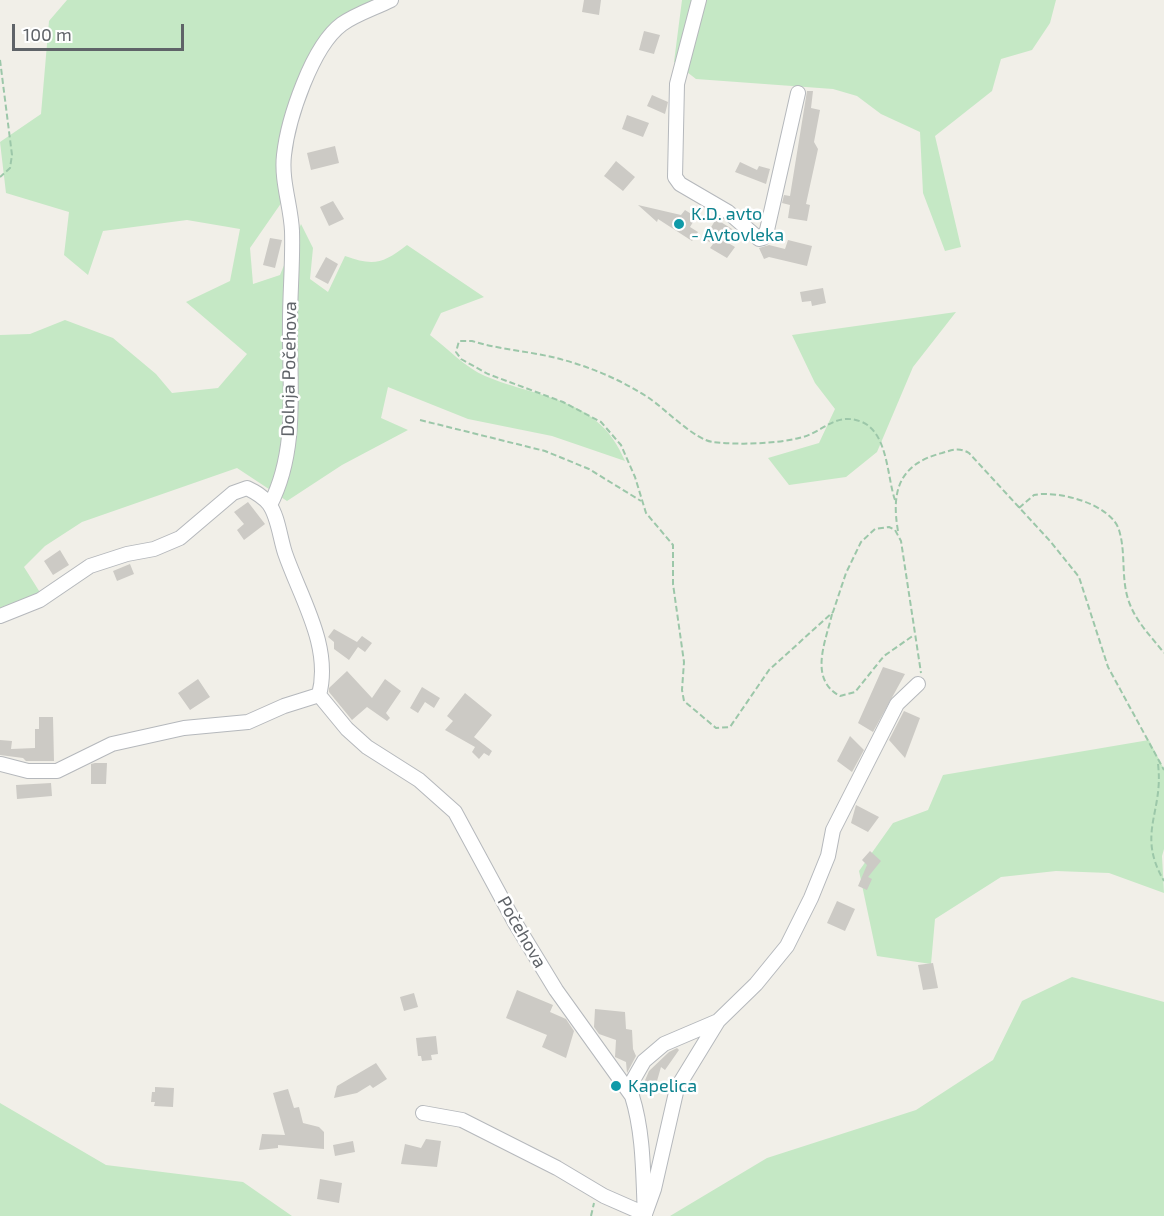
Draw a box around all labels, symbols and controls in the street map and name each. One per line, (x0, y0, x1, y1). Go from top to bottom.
scale bar (15, 12, 188, 50)
text: 100 m (23, 23, 72, 45)
place label: K.D. avto - Avtovleka (691, 203, 784, 246)
marker: K.D. avto - Avtovleka (672, 217, 686, 231)
street label: Dolnja Počehova (277, 301, 301, 437)
street label: Počehova (493, 892, 551, 972)
place label: Kapelica (628, 1075, 697, 1097)
marker: Kapelica (609, 1079, 623, 1093)

